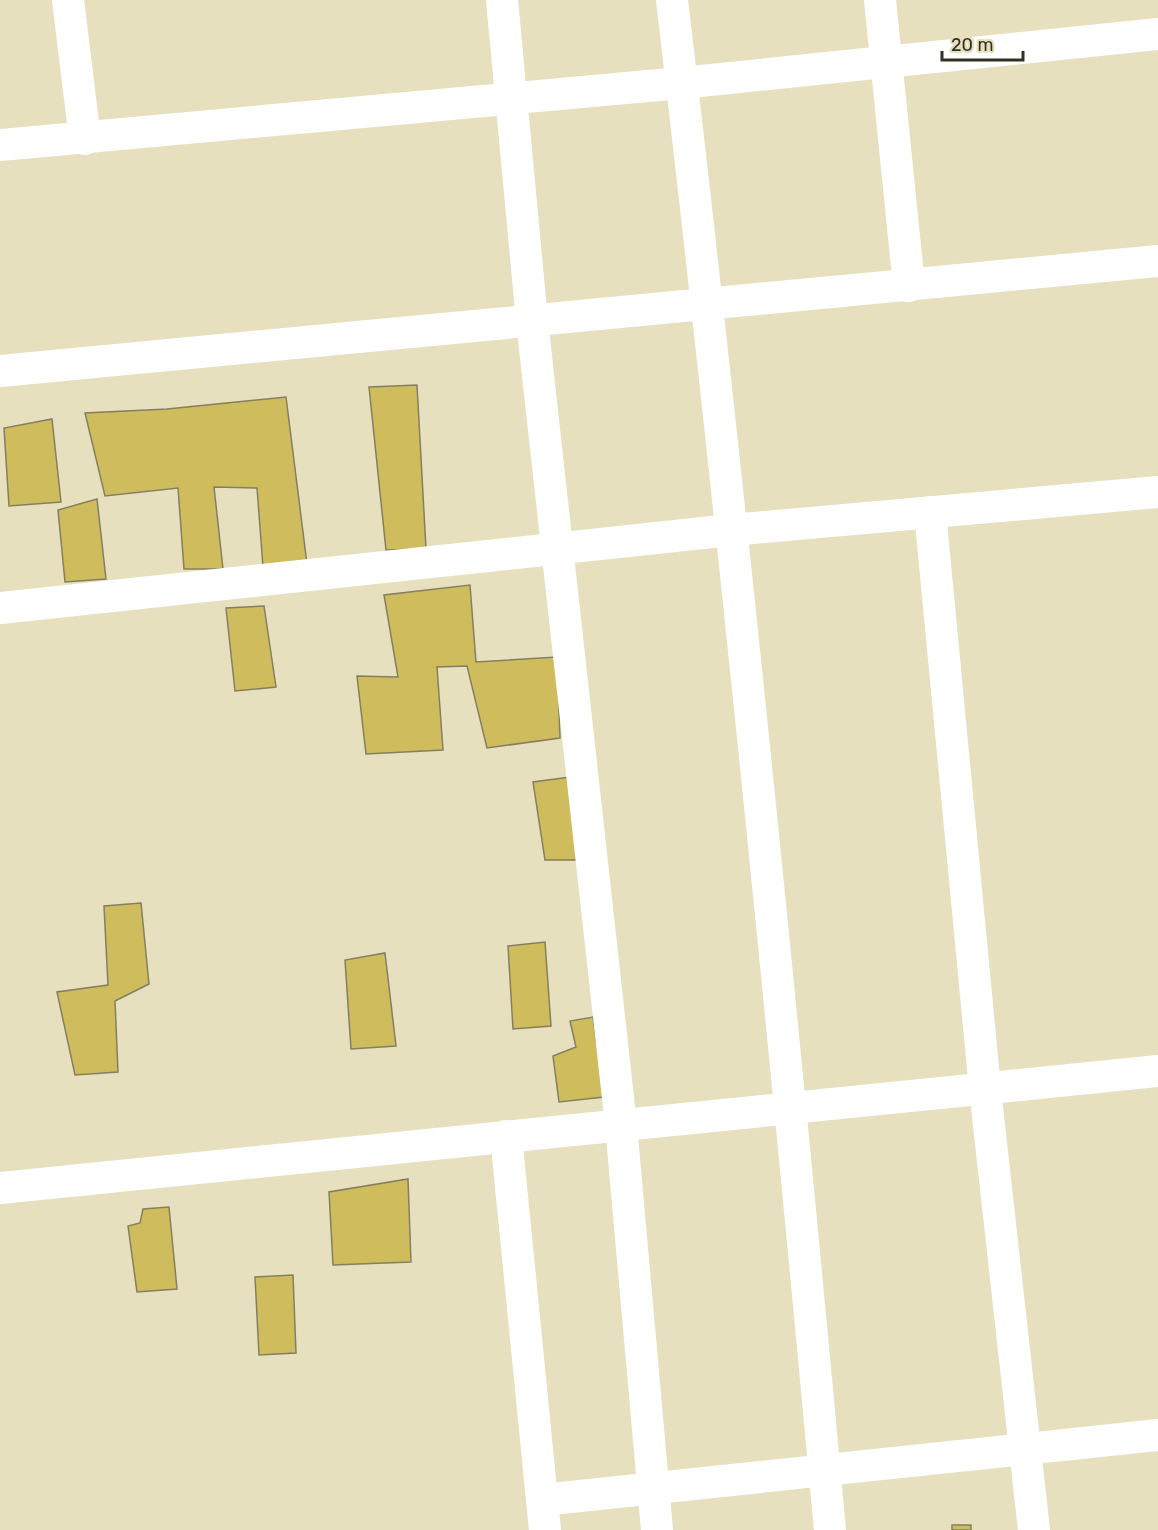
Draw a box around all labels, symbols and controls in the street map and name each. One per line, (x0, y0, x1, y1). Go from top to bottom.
scale bar (942, 24, 1023, 62)
text: 20 m (951, 34, 993, 56)

